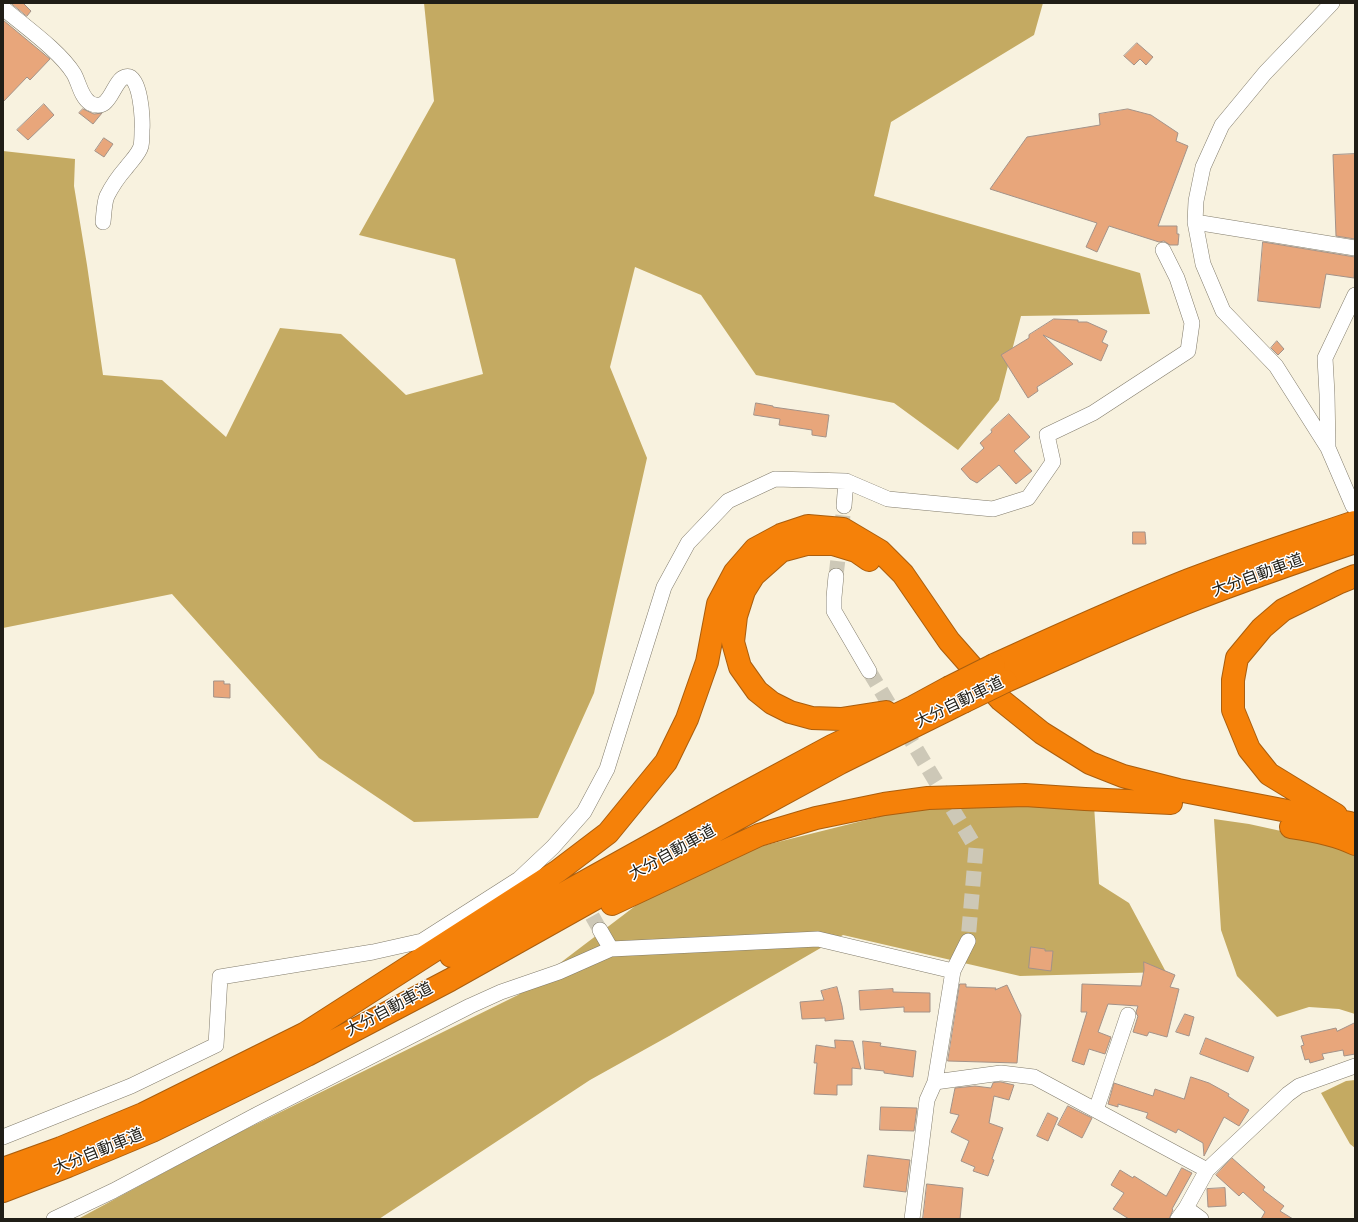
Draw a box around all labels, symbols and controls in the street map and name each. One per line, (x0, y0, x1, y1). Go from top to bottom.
street label: 大分自動車道 (1210, 552, 1306, 602)
street label: 大分自動車道 (913, 674, 1007, 734)
street label: 大分自動車道 (626, 822, 720, 886)
street label: 大分自動車道 (343, 980, 437, 1042)
street label: 大分自動車道 (51, 1126, 147, 1180)

